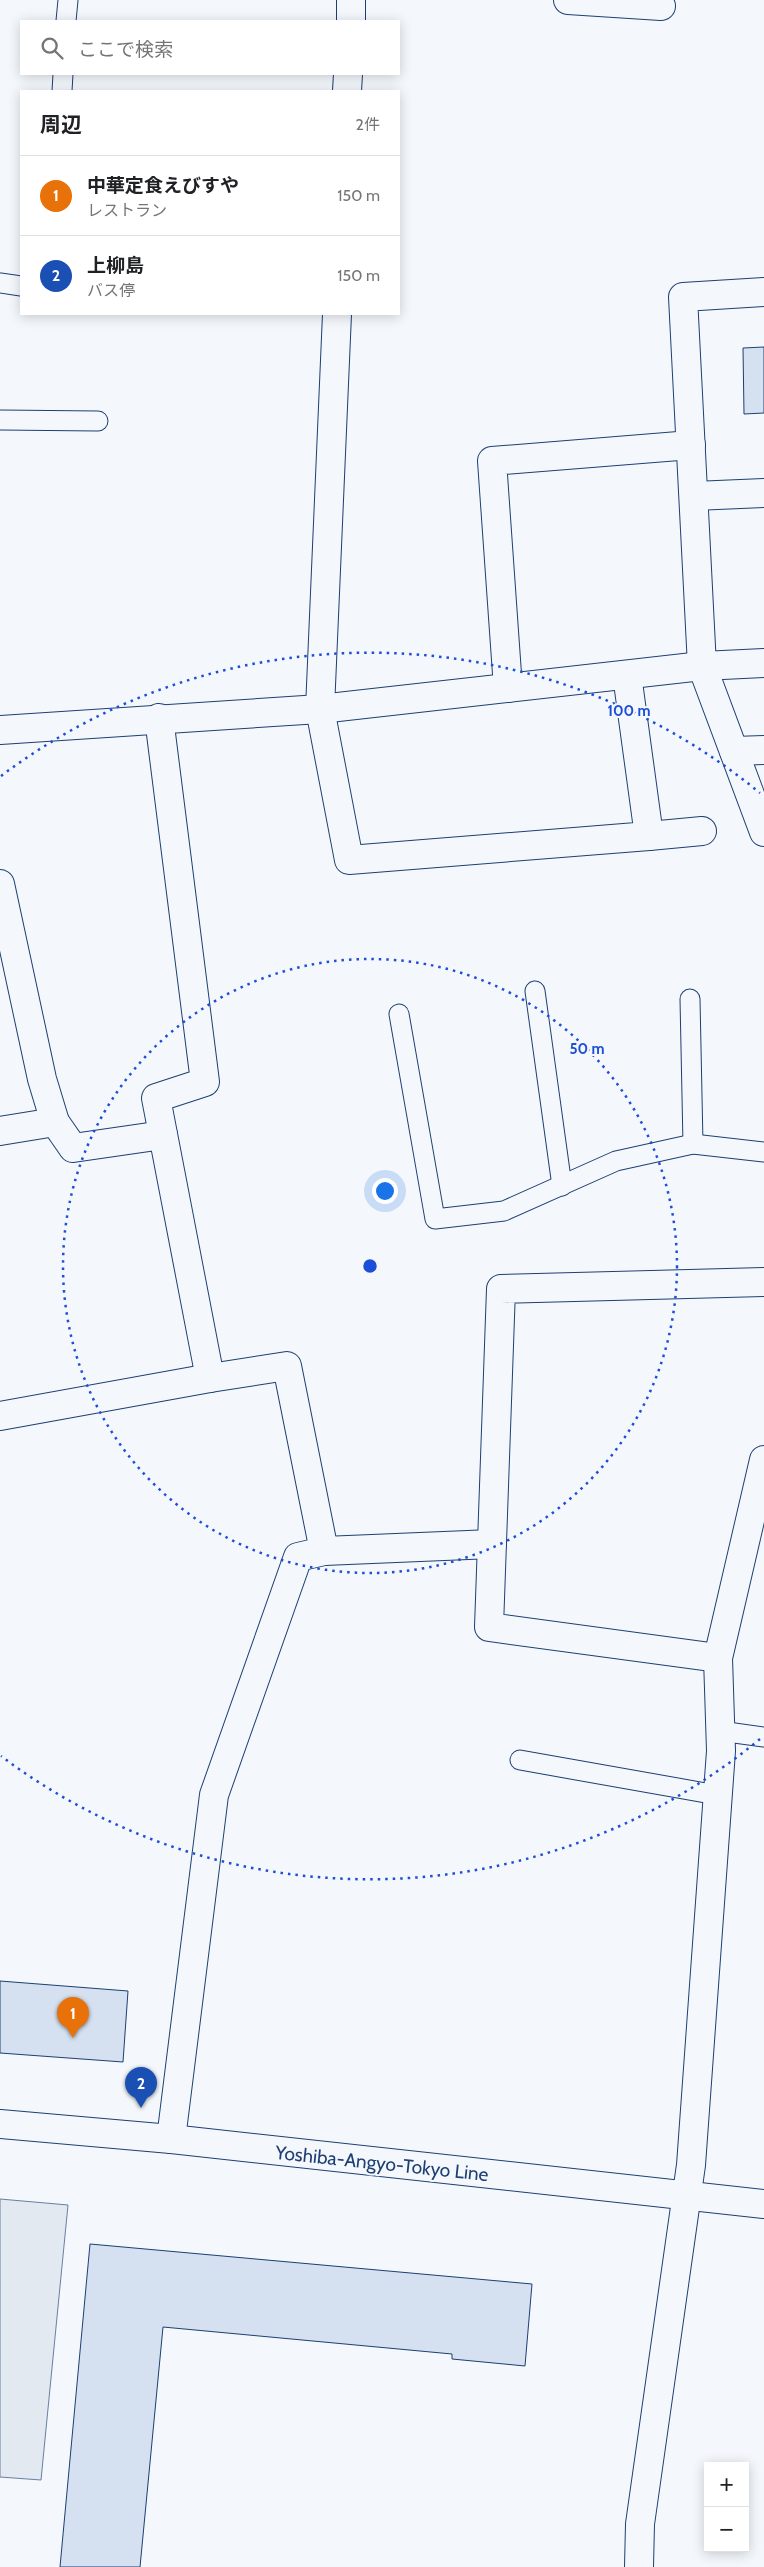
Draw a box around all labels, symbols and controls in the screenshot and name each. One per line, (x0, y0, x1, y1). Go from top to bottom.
search box (20, 20, 400, 75)
icon: search (38, 34, 66, 62)
text: ここで検索 (78, 38, 173, 61)
text: 周辺 (40, 112, 82, 137)
text: 2件 (356, 115, 380, 134)
text: 中華定食えびすや (87, 174, 239, 197)
text: 1 (53, 186, 59, 205)
text: 150 m (337, 186, 380, 205)
text: レストラン (87, 201, 167, 220)
text: 上柳島 (87, 254, 144, 277)
text: 2 (52, 266, 60, 285)
text: 150 m (337, 266, 380, 285)
text: バス停 (87, 281, 135, 300)
text: 100 m (607, 702, 651, 720)
text: 50 m (569, 1040, 605, 1058)
your location (372, 1178, 398, 1204)
centre of rings (361, 1257, 379, 1275)
pin: 1 (57, 1997, 89, 2038)
pin: 2 (125, 2067, 157, 2108)
street label: Yoshiba-Angyo-Tokyo Line (273, 2141, 490, 2186)
map controls (704, 2462, 749, 2552)
button: + (704, 2462, 749, 2507)
button: − (704, 2507, 749, 2552)

